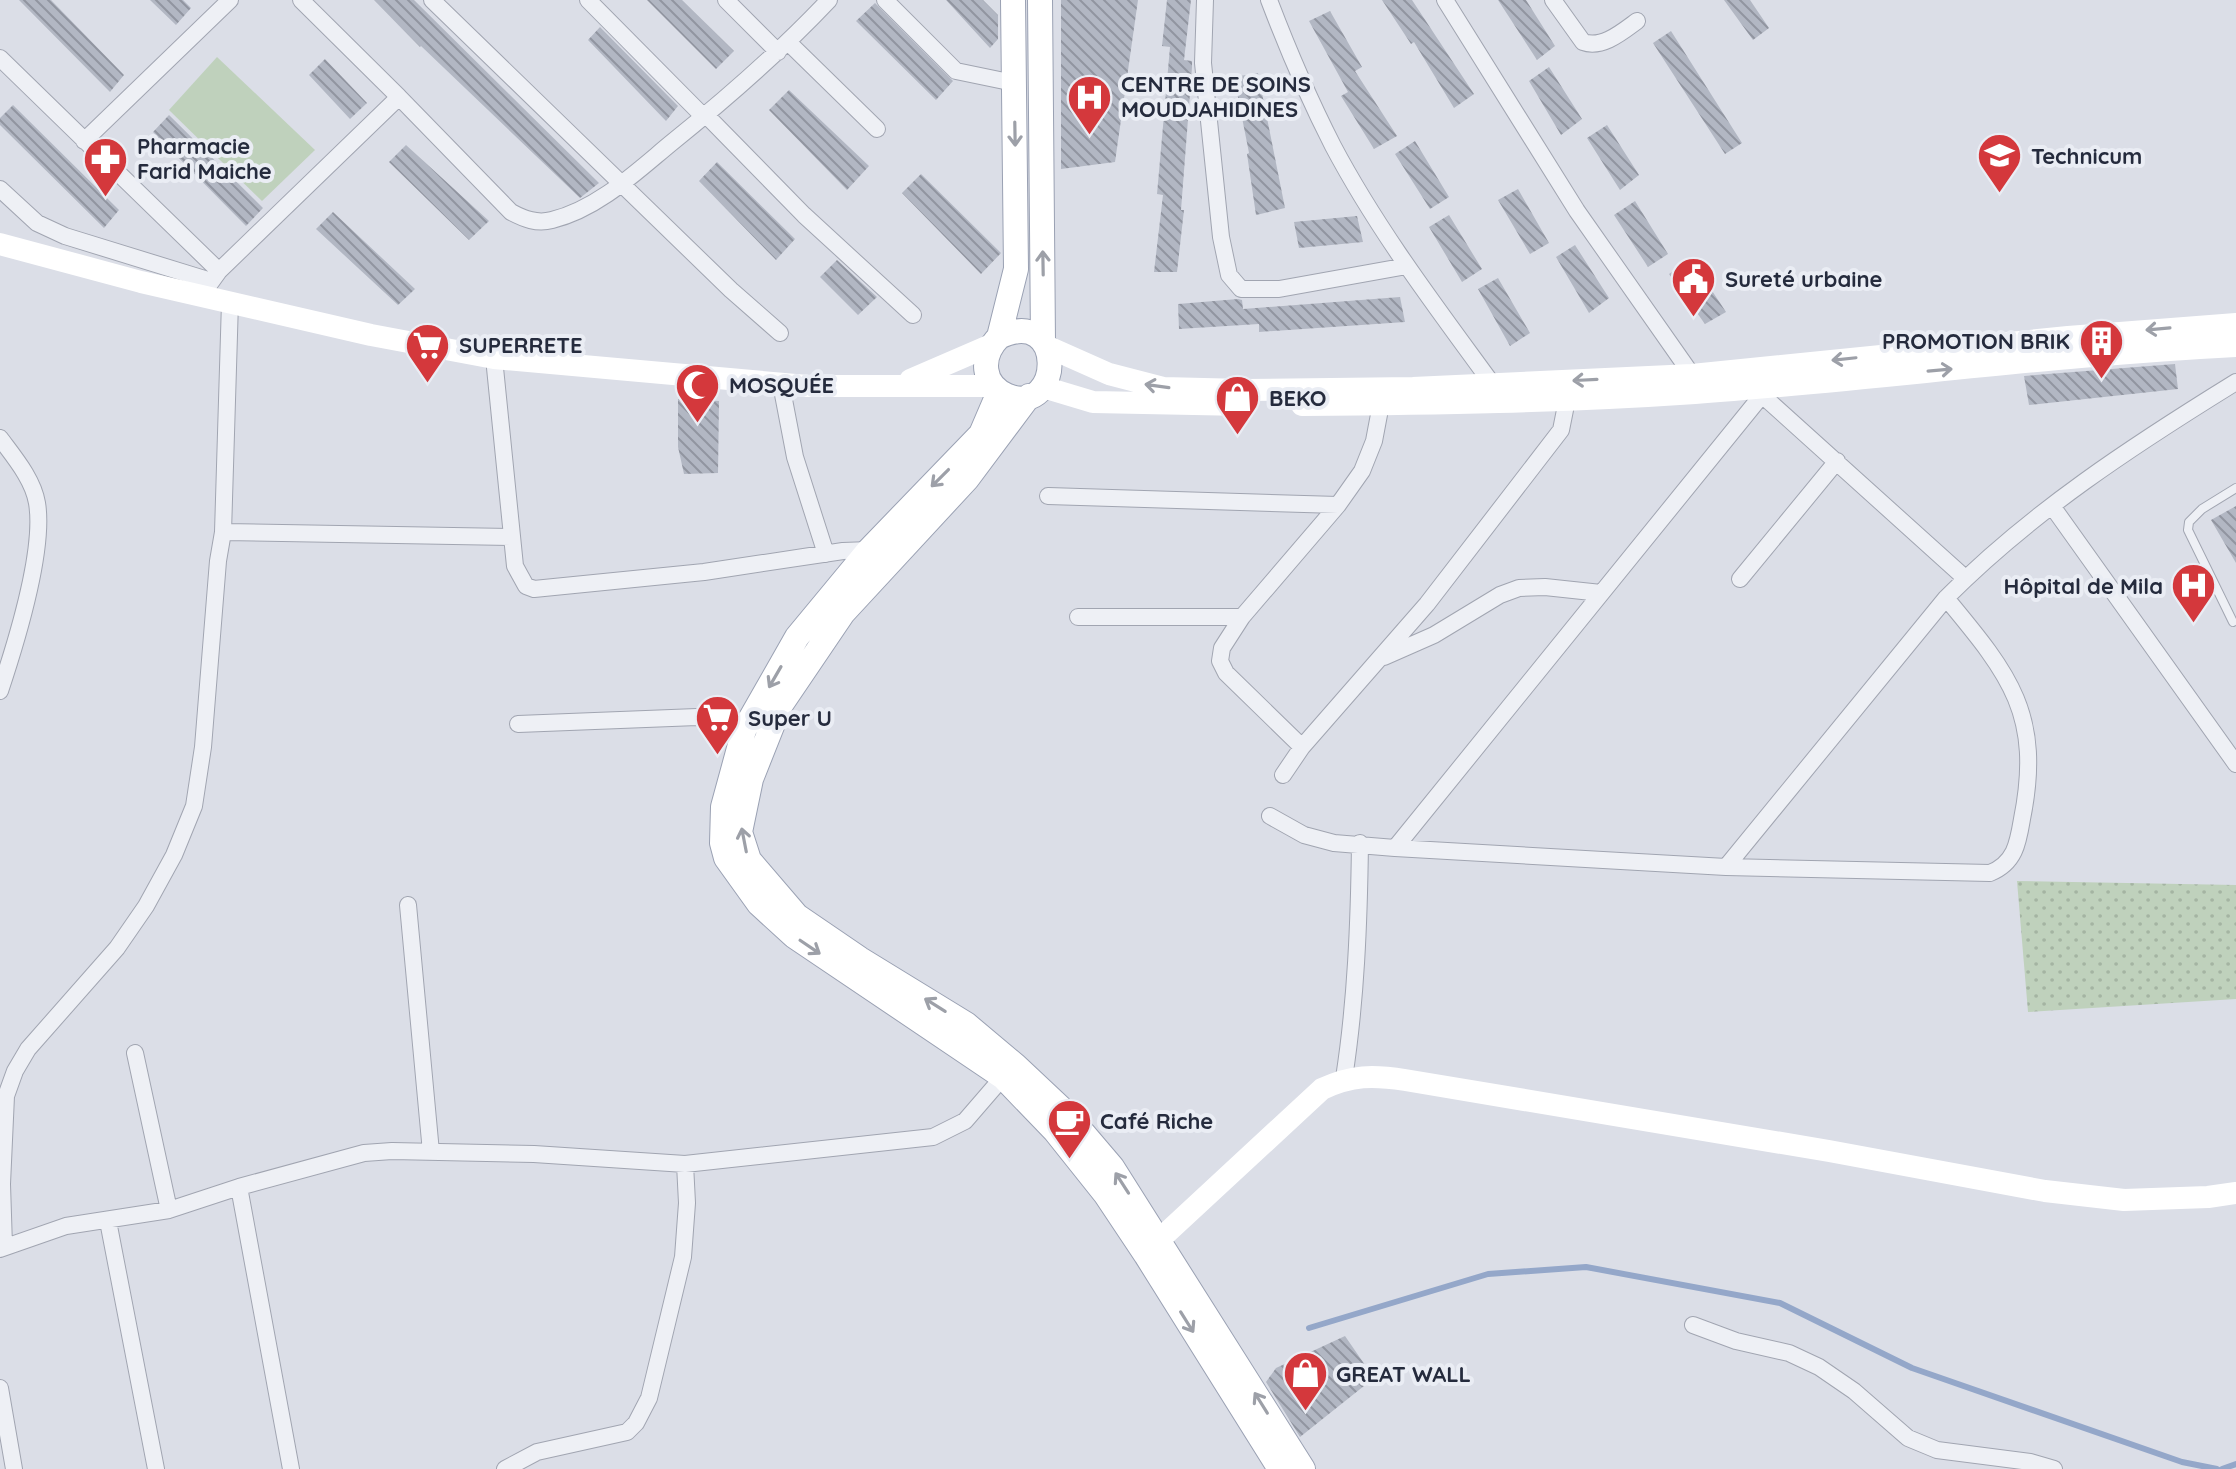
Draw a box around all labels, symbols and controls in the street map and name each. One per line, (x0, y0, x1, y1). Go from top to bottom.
place label: CENTRE DE SOINS MOUDJAHIDINES (1121, 70, 1311, 123)
hospital icon: CENTRE DE SOINS MOUDJAHIDINES (1066, 73, 1114, 136)
one-way arrow (1007, 120, 1023, 147)
place label: Pharmacie Farid Maiche (137, 132, 272, 185)
school or university icon: Technicum (1976, 132, 2024, 195)
pharmacy icon: Pharmacie Farid Maiche (82, 135, 130, 198)
place label: Technicum (2031, 142, 2142, 170)
one-way arrow (1035, 250, 1051, 277)
public building icon: Sureté urbaine (1670, 255, 1718, 318)
place label: Sureté urbaine (1725, 265, 1883, 293)
building icon: PROMOTION BRIK (2077, 317, 2125, 380)
supermarket icon: SUPERRETE (404, 321, 452, 384)
one-way arrow (2145, 322, 2172, 337)
place label: PROMOTION BRIK (1882, 327, 2070, 355)
place label: SUPERRETE (459, 331, 583, 359)
one-way arrow (1831, 352, 1858, 367)
mosque icon: MOSQUÉE (674, 361, 722, 424)
one-way arrow (1926, 363, 1953, 378)
place label: MOSQUÉE (729, 371, 834, 399)
one-way arrow (1572, 373, 1599, 388)
shop icon: BEKO (1214, 374, 1262, 437)
one-way arrow (1145, 378, 1170, 393)
place label: BEKO (1269, 384, 1326, 412)
one-way arrow (931, 468, 950, 487)
hospital icon: Hôpital de Mila (2170, 562, 2218, 625)
place label: Hôpital de Mila (2004, 572, 2163, 600)
one-way arrow (767, 665, 782, 689)
supermarket icon: Super U (693, 694, 741, 757)
place label: Super U (748, 704, 832, 732)
one-way arrow (735, 827, 750, 853)
one-way arrow (798, 939, 821, 955)
one-way arrow (924, 997, 947, 1013)
cafe icon: Café Riche (1045, 1097, 1093, 1160)
place label: Café Riche (1100, 1107, 1213, 1135)
one-way arrow (1114, 1173, 1130, 1195)
one-way arrow (1179, 1310, 1195, 1333)
shop icon: GREAT WALL (1281, 1350, 1329, 1413)
place label: GREAT WALL (1336, 1360, 1471, 1388)
one-way arrow (1253, 1392, 1269, 1415)

